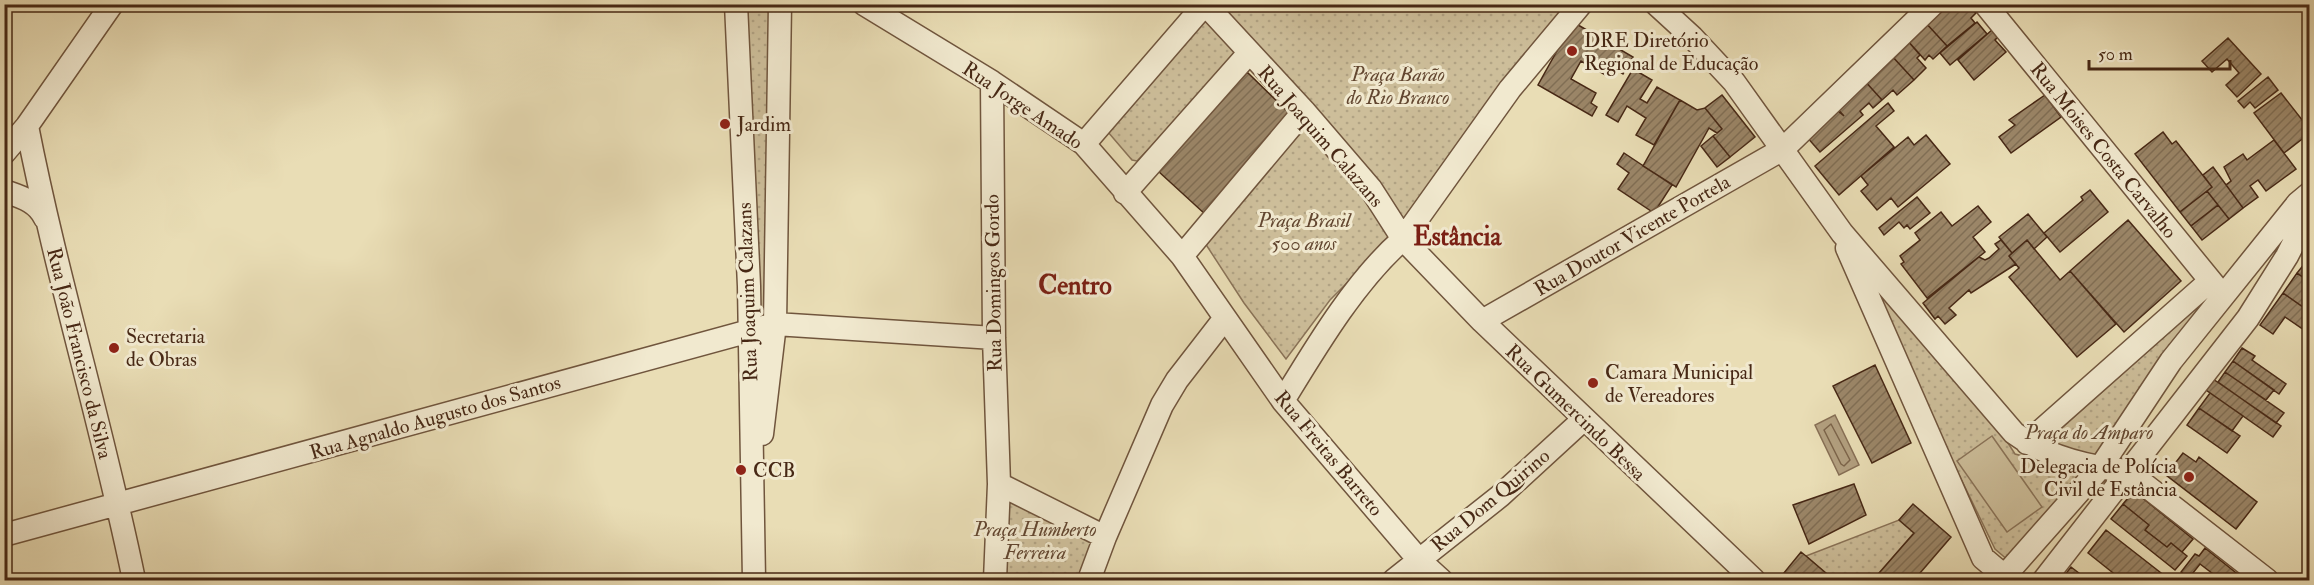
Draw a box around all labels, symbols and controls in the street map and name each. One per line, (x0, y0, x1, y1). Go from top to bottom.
place label: DRE Diretório Regional de Educação (1584, 28, 1758, 76)
scale bar (2089, 33, 2230, 71)
text: 50 m (2098, 43, 2133, 66)
marker: DRE Diretório Regional de Educação (1565, 44, 1579, 58)
street label: Rua Jorge Amado (958, 56, 1088, 155)
street label: Rua Moises Costa Carvalho (2025, 57, 2182, 243)
street label: Rua Joaquim Calazans (1252, 60, 1389, 212)
park label: Praça Barão do Rio Branco (1346, 62, 1449, 110)
place label: Jardim (736, 112, 791, 137)
marker: Jardim (718, 117, 732, 131)
street label: Rua Doutor Vicente Portela (1530, 169, 1735, 302)
street label: Rua Domingos Gordo (979, 194, 1008, 372)
street label: Rua Joaquim Calazans (732, 202, 763, 382)
park label: Praça Brasil 500 anos (1256, 208, 1353, 256)
district label: Estância (1413, 221, 1502, 253)
street label: Rua João Francisco da Silva (41, 245, 118, 462)
district label: Centro (1038, 270, 1112, 302)
place label: Secretaria de Obras (126, 324, 206, 372)
street label: Rua Gumercindo Bessa (1500, 339, 1652, 486)
marker: Secretaria de Obras (107, 341, 121, 355)
place label: Camara Municipal de Vereadores (1605, 360, 1753, 408)
street label: Rua Agnaldo Augusto dos Santos (307, 370, 564, 465)
marker: Camara Municipal de Vereadores (1586, 376, 1600, 390)
street label: Rua Freitas Barreto (1269, 385, 1388, 521)
park label: Praça do Amparo (2024, 420, 2153, 445)
street label: Rua Dom Quirino (1426, 443, 1555, 557)
place label: Delegacia de Polícia Civil de Estância (2020, 454, 2178, 502)
place label: CCB (753, 458, 795, 483)
marker: CCB (734, 463, 748, 477)
marker: Delegacia de Polícia Civil de Estância (2182, 470, 2196, 484)
park label: Praça Humberto Ferreira (972, 517, 1097, 565)

